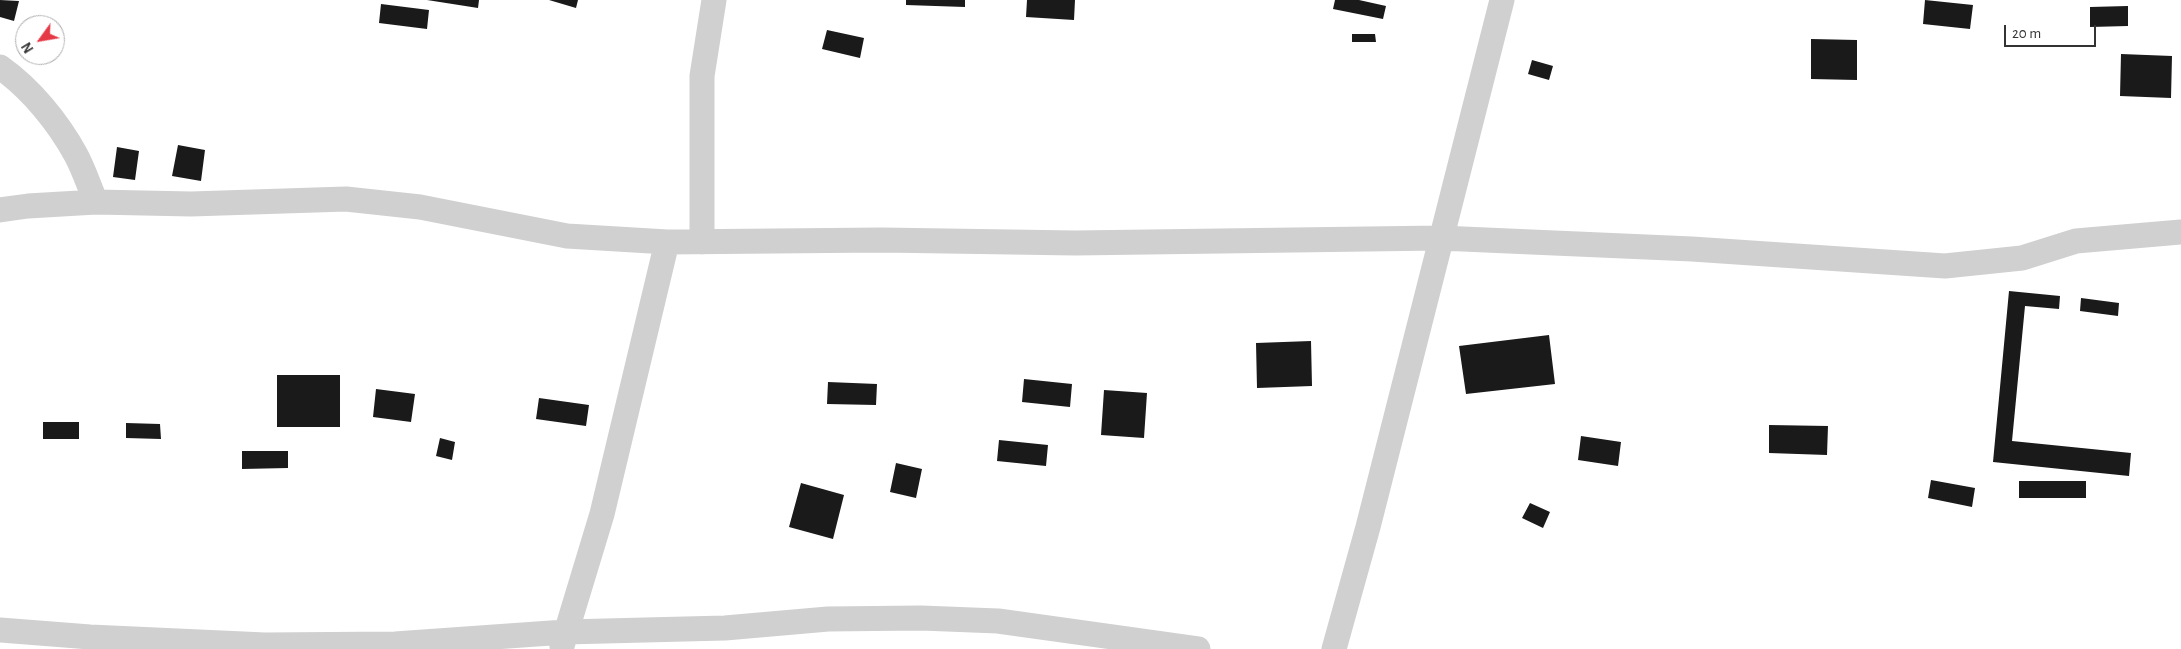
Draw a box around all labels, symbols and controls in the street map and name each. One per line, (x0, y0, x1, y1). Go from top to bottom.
north arrow (15, 15, 65, 65)
scale bar (2006, 15, 2098, 47)
text: 20 m (2012, 26, 2041, 41)
text: N (20, 40, 37, 55)

